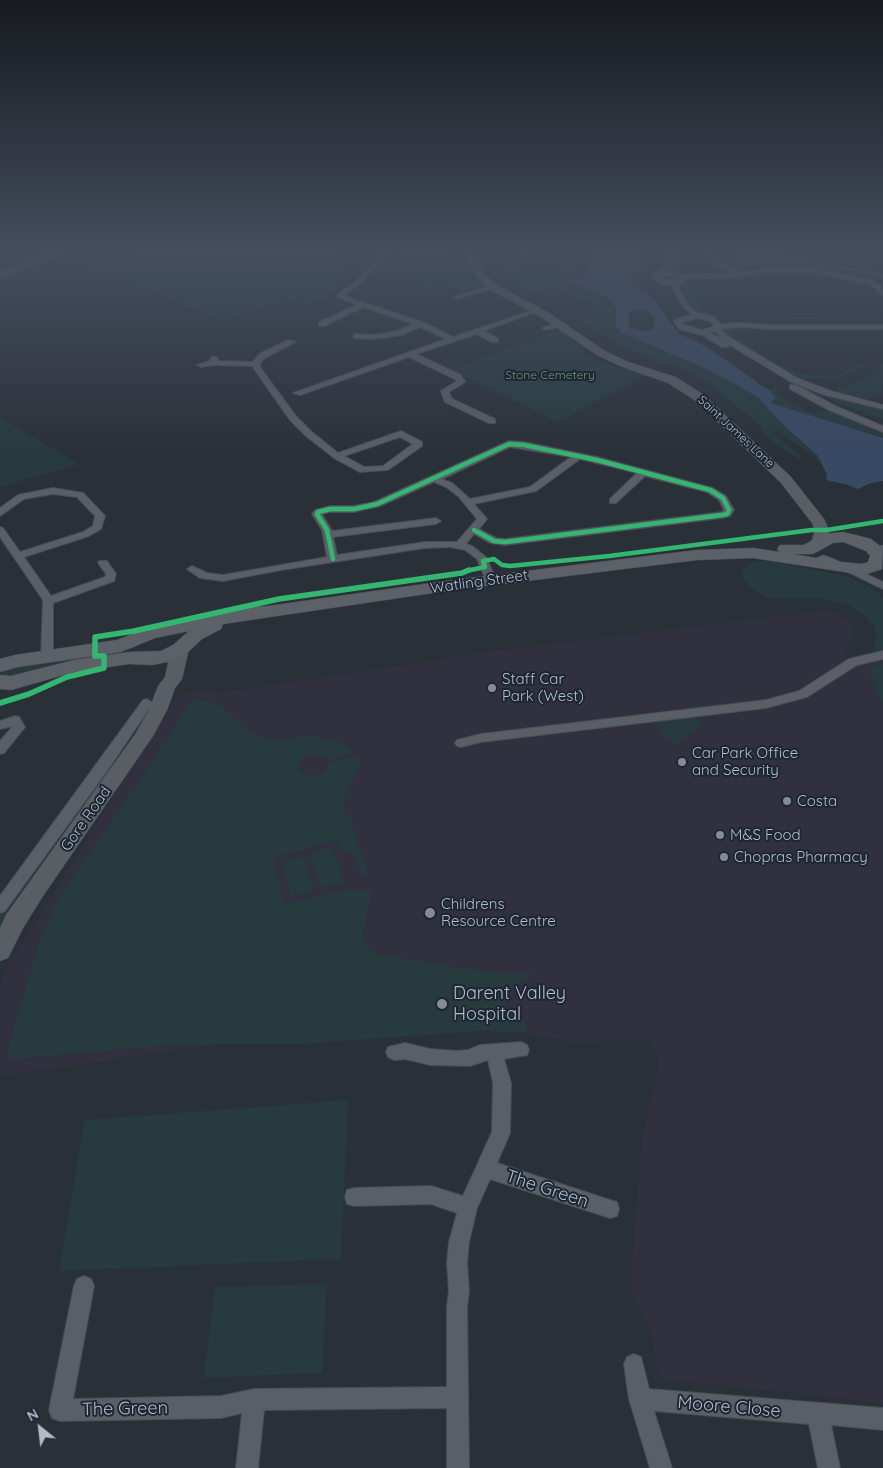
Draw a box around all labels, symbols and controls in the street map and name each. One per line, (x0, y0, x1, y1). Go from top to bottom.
park label: Stone Cemetery (505, 368, 595, 382)
street label: Saint James Lane (695, 393, 777, 471)
street label: Watling Street (429, 566, 529, 598)
place label: Staff Car Park (West) (502, 670, 584, 705)
marker: Staff Car Park (West) (486, 682, 498, 694)
place label: Car Park Office and Security (692, 744, 798, 779)
marker: Car Park Office and Security (676, 756, 688, 768)
street label: Gore Road (57, 783, 115, 855)
place label: Costa (797, 792, 837, 810)
marker: Costa (781, 795, 793, 807)
place label: M&S Food (730, 826, 801, 844)
marker: M&S Food (714, 829, 726, 841)
place label: Chopras Pharmacy (734, 848, 868, 866)
marker: Chopras Pharmacy (718, 851, 730, 863)
place label: Childrens Resource Centre (441, 895, 556, 930)
marker: Childrens Resource Centre (423, 906, 437, 920)
place label: Darent Valley Hospital (453, 983, 566, 1026)
marker: Darent Valley Hospital (435, 997, 449, 1011)
street label: The Green (503, 1165, 591, 1213)
street label: Moore Close (677, 1392, 781, 1422)
street label: The Green (82, 1397, 168, 1421)
north arrow (15, 1403, 65, 1453)
text: N (24, 1405, 42, 1425)

